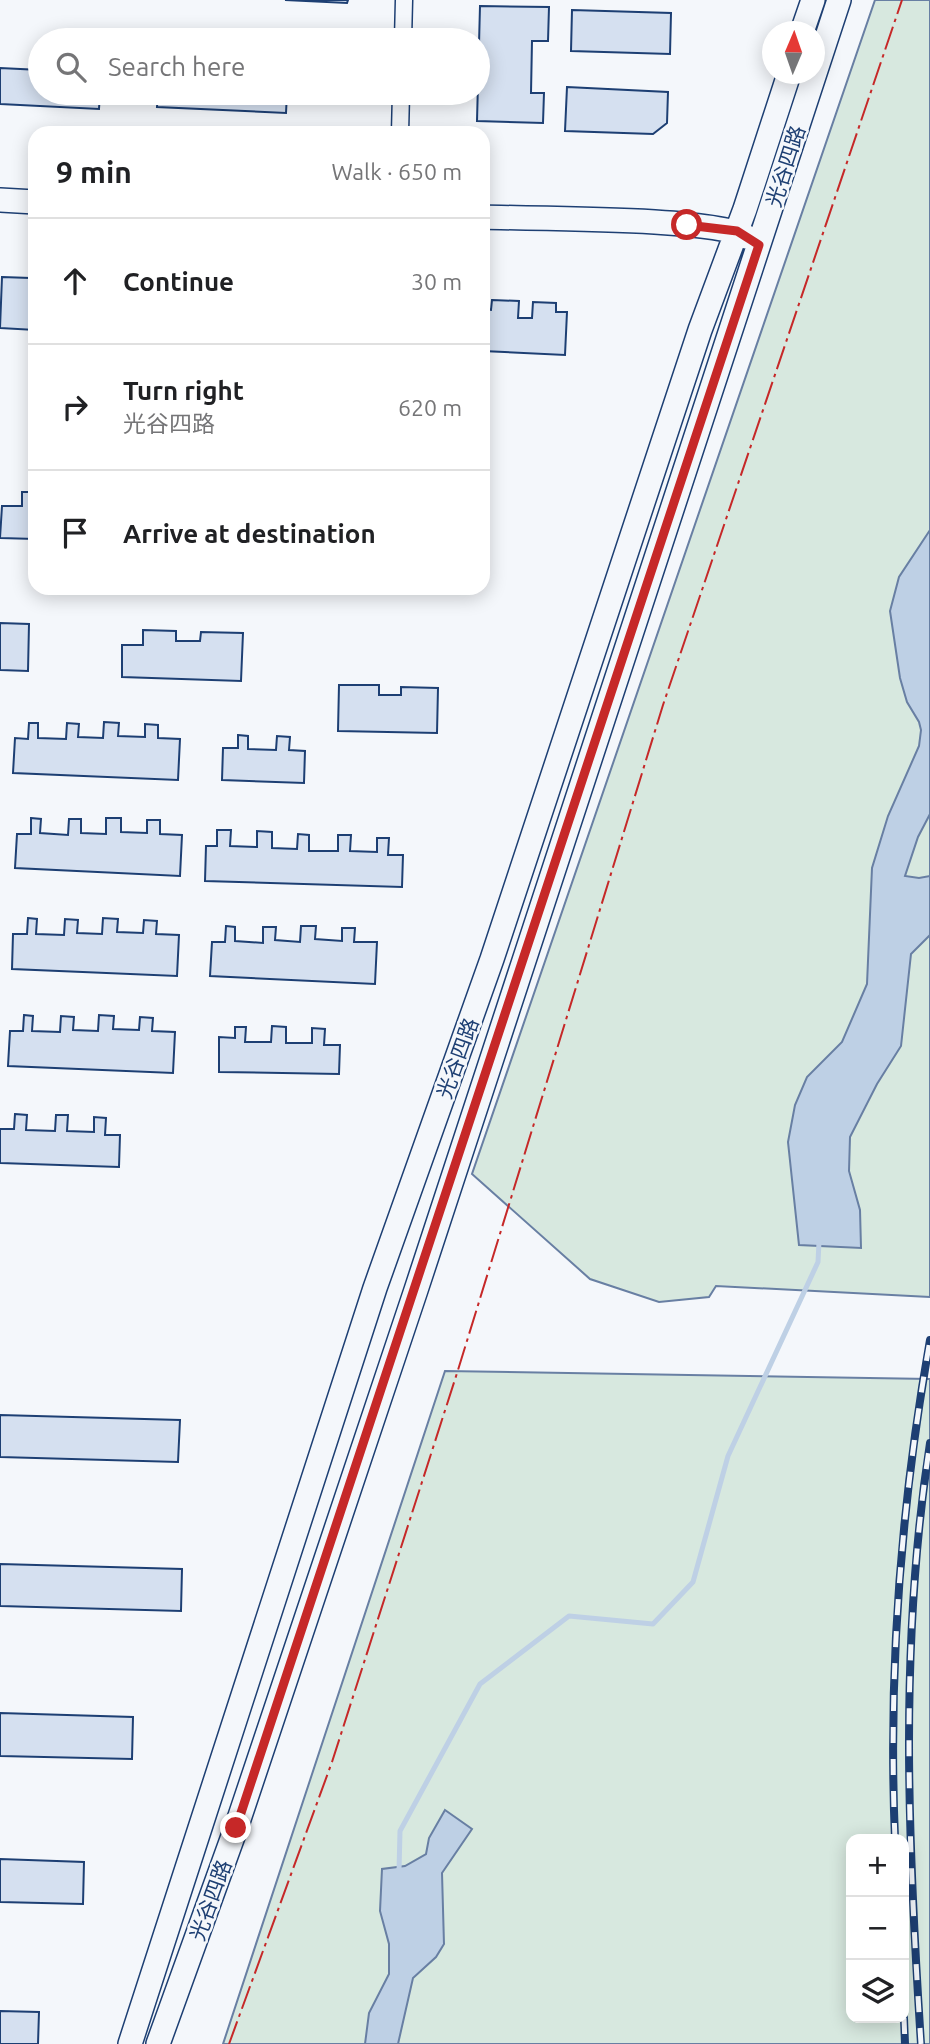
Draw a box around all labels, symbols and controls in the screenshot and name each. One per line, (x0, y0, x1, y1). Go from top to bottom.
north arrow (762, 21, 825, 84)
search box (28, 28, 490, 105)
icon: search (52, 48, 90, 86)
text: Search here (108, 52, 245, 81)
street label: 光谷四路 (761, 122, 809, 210)
text: 9 min (56, 155, 132, 189)
text: Walk · 650 m (331, 159, 462, 184)
route start (671, 209, 702, 240)
icon: ahead (56, 262, 94, 300)
text: Continue (123, 267, 234, 296)
text: 30 m (411, 269, 462, 294)
text: Turn right (123, 376, 244, 405)
icon: right (56, 388, 94, 426)
text: 620 m (398, 395, 462, 420)
text: 光谷四路 (123, 411, 215, 436)
icon: arrive (56, 514, 94, 552)
text: Arrive at destination (123, 519, 376, 548)
street label: 光谷四路 (431, 1014, 483, 1102)
route end (220, 1812, 251, 1843)
map controls (846, 1834, 909, 2023)
button: + (846, 1834, 909, 1897)
street label: 光谷四路 (184, 1856, 236, 1944)
button: − (846, 1897, 909, 1960)
button: layers (846, 1960, 909, 2023)

